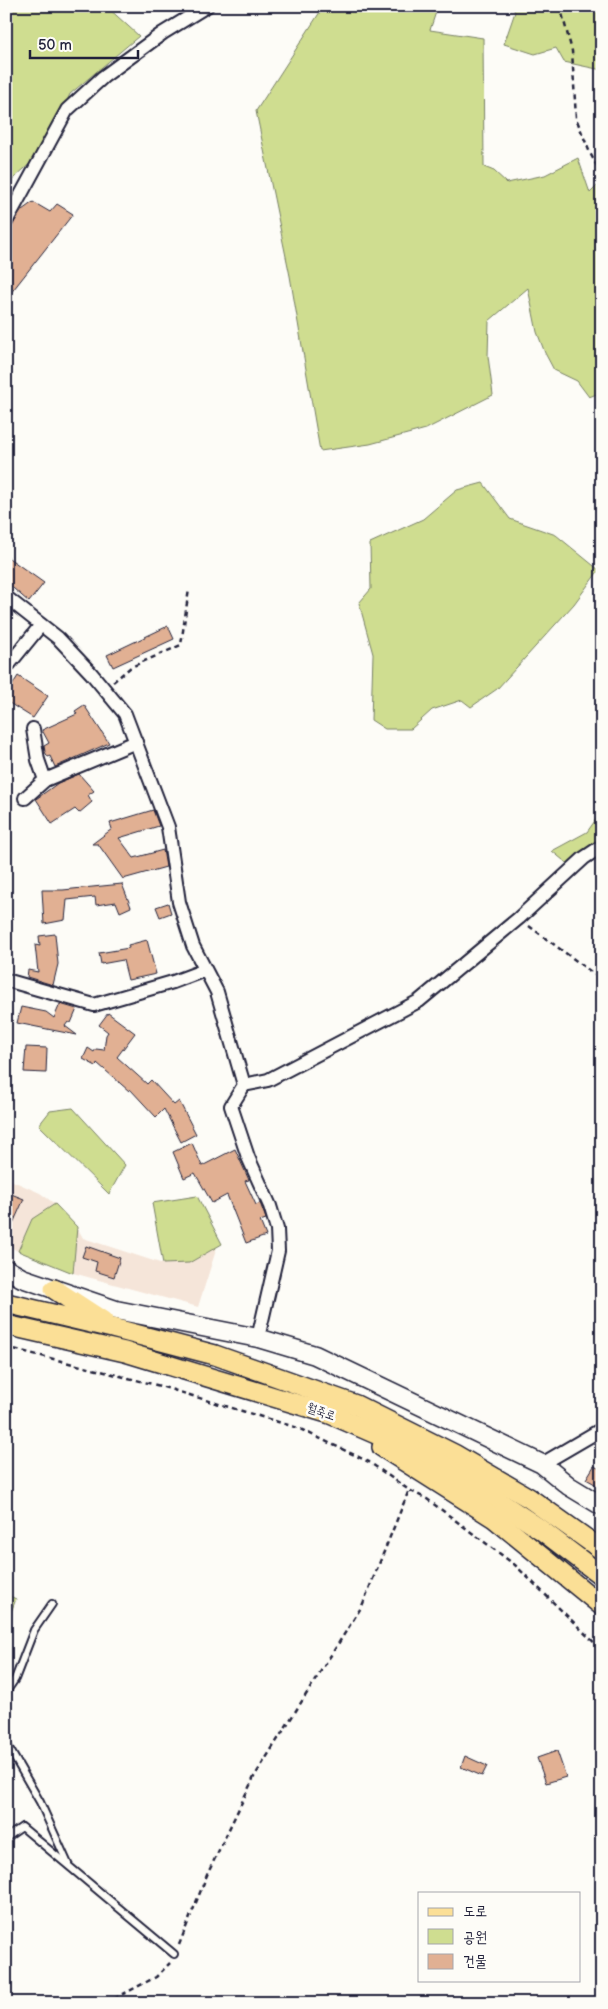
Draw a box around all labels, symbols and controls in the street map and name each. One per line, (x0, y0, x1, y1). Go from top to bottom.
scale bar (30, 28, 138, 60)
text: 50 m (38, 36, 72, 55)
street label: 월죽로 (305, 1400, 337, 1424)
legend (418, 1892, 580, 1982)
text: 도로 (463, 1902, 487, 1921)
text: 공원 (463, 1928, 487, 1947)
text: 건물 (463, 1952, 487, 1971)

